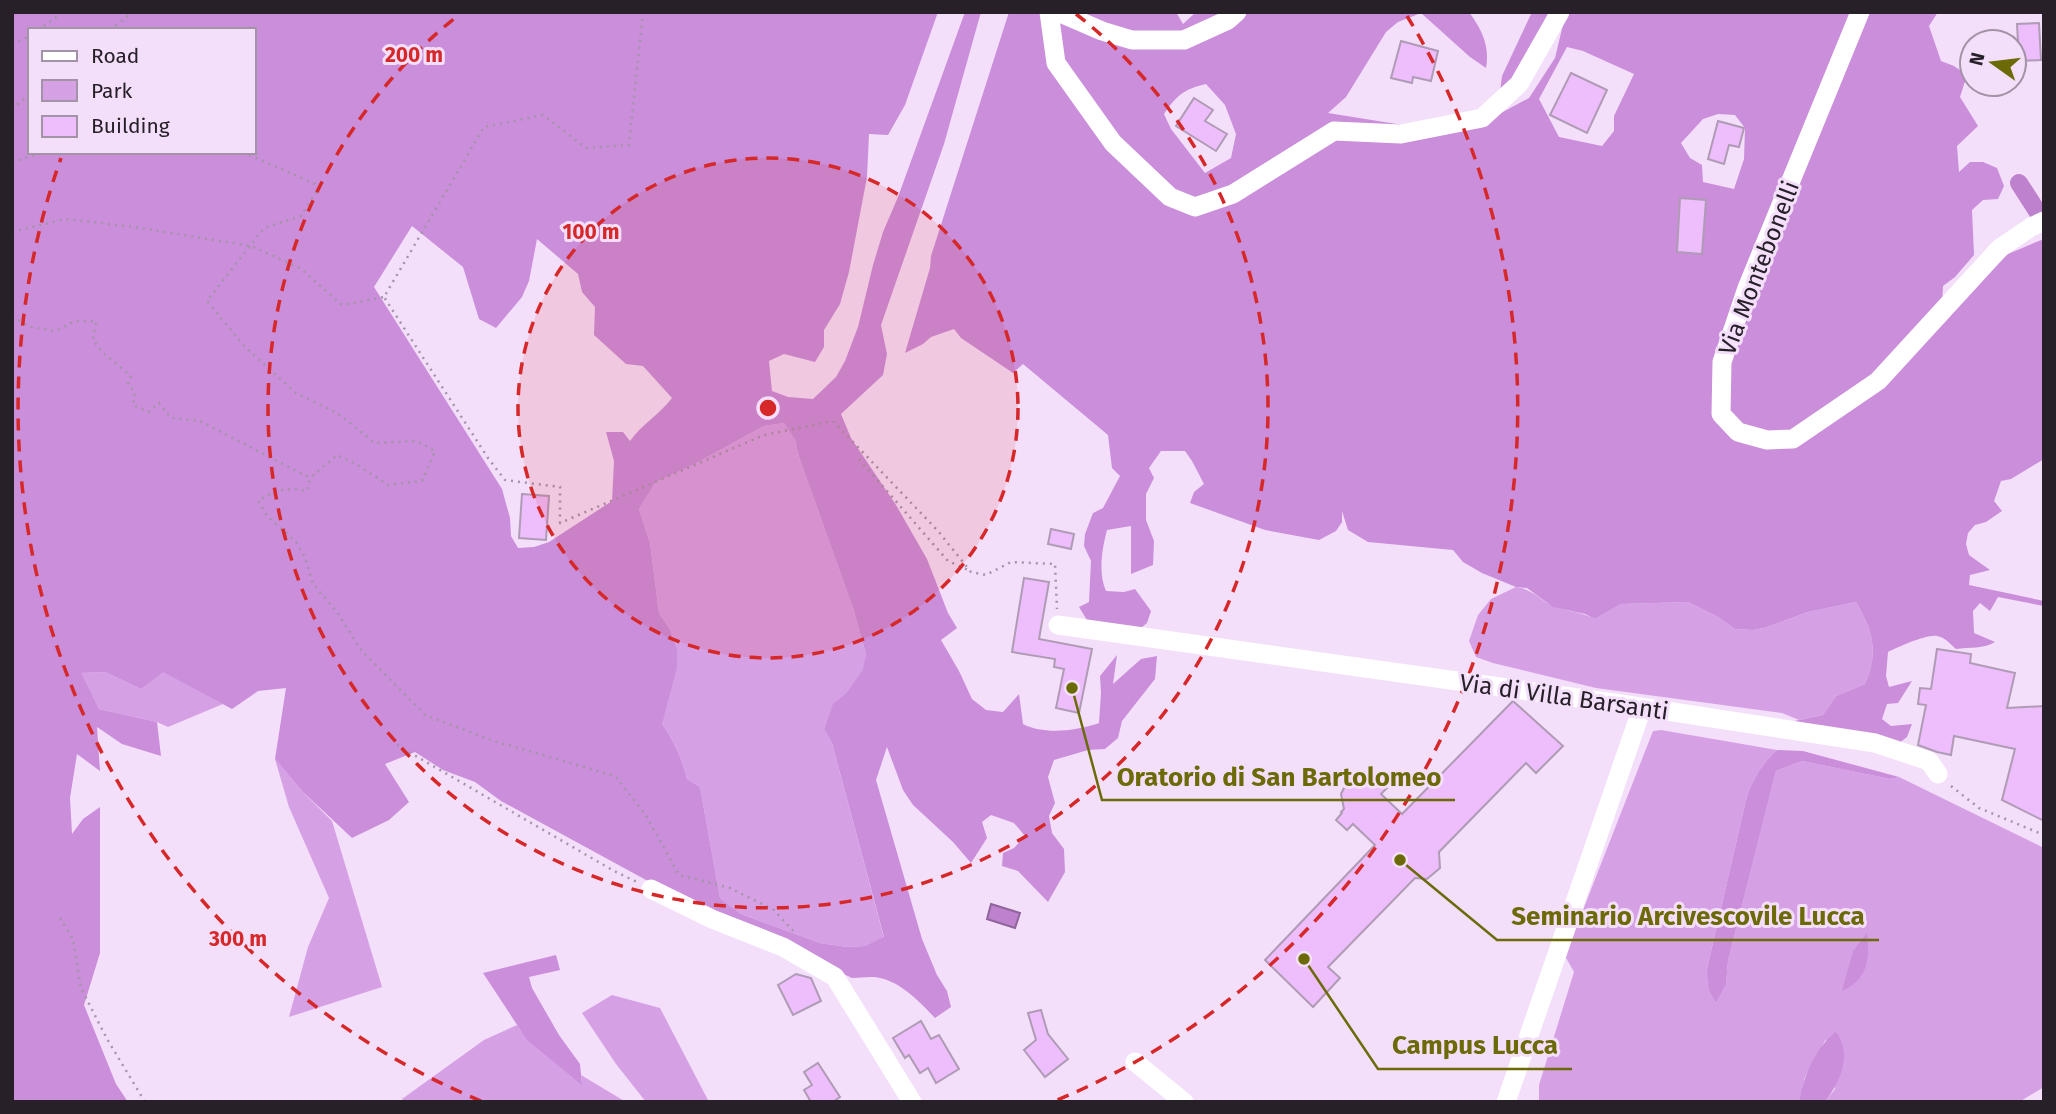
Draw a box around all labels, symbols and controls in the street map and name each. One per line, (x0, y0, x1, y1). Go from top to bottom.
legend (28, 28, 256, 154)
north arrow (1958, 28, 2028, 98)
text: 200 m (385, 42, 443, 68)
text: Road (91, 43, 139, 69)
text: N (1964, 50, 1990, 68)
text: Park (91, 78, 133, 104)
text: Building (91, 113, 170, 139)
street label: Via Montebonelli (1713, 177, 1805, 359)
text: 100 m (562, 219, 620, 245)
centre of rings (756, 396, 780, 420)
street label: Via di Villa Barsanti (1458, 668, 1670, 726)
callout: Oratorio di San Bartolomeo (1102, 753, 1455, 800)
text: Oratorio di San Bartolomeo (1117, 762, 1441, 793)
callout: Seminario Arcivescovile Lucca (1497, 893, 1879, 940)
text: Seminario Arcivescovile Lucca (1511, 901, 1865, 932)
text: 300 m (208, 926, 267, 952)
callout: Campus Lucca (1378, 1022, 1572, 1069)
text: Campus Lucca (1392, 1030, 1558, 1061)

